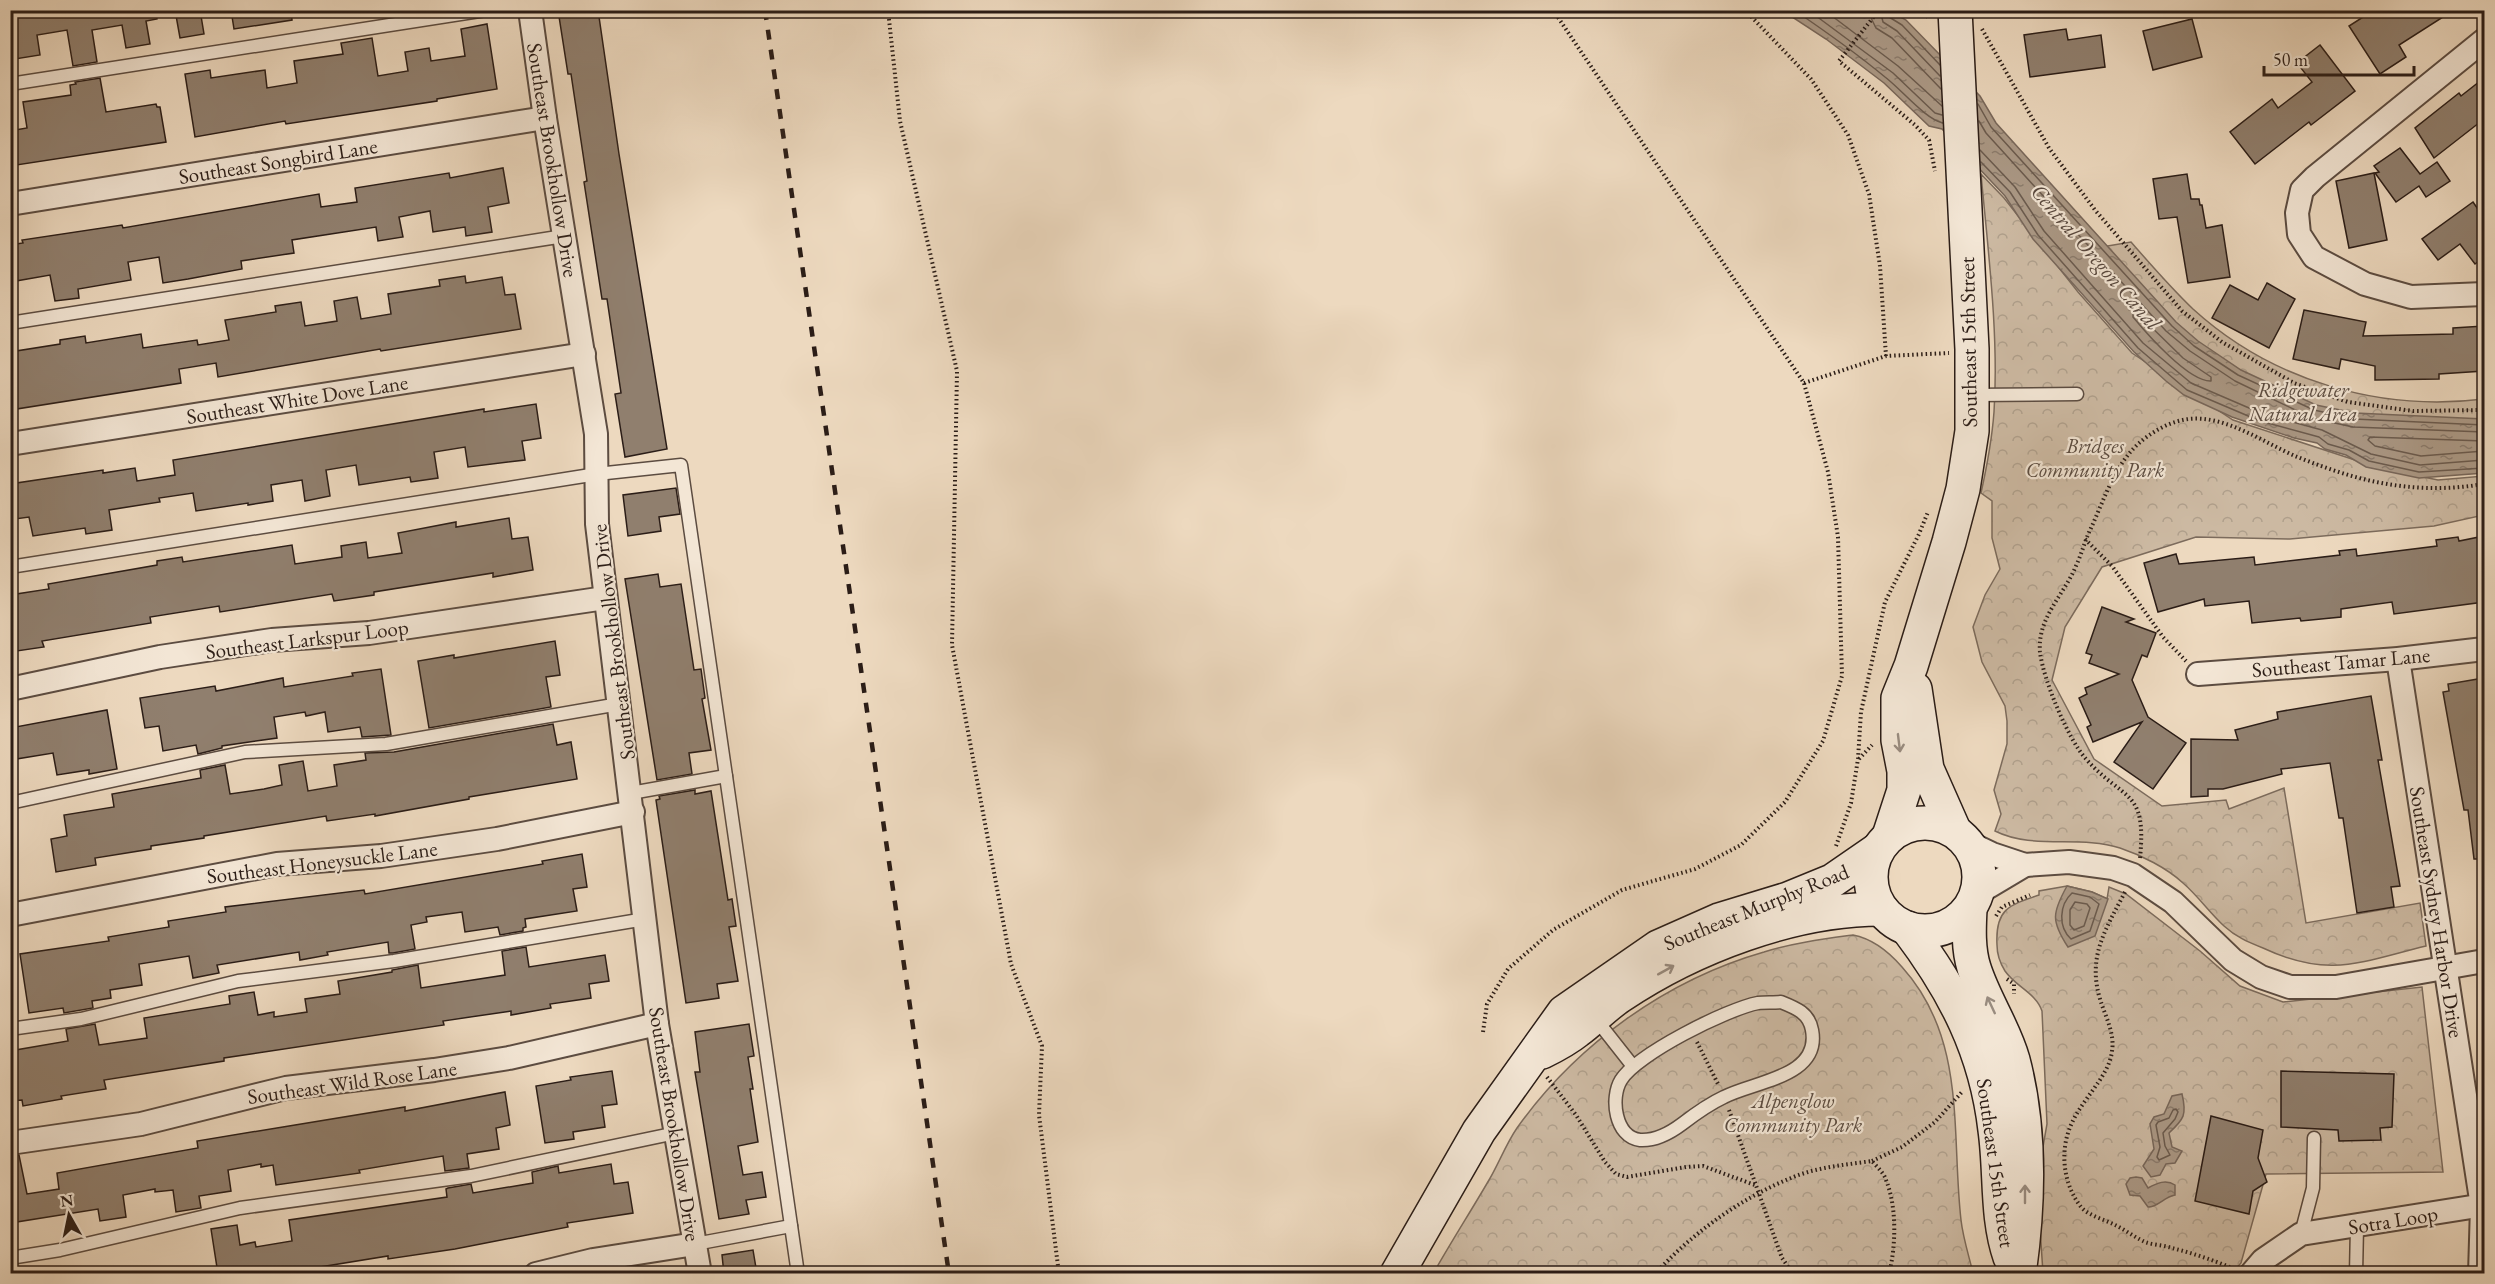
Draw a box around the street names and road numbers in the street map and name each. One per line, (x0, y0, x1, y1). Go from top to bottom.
street label: Southeast Brookhollow Drive (521, 41, 585, 279)
street label: Southeast Songbird Lane (177, 132, 379, 190)
street label: Southeast 15th Street (1953, 256, 1983, 428)
street label: Southeast White Dove Lane (184, 368, 410, 430)
street label: Southeast Brookhollow Drive (585, 523, 641, 761)
street label: Southeast Larkspur Loop (204, 613, 410, 665)
street label: Southeast Tamar Lane (2251, 641, 2431, 683)
street label: Southeast Sydney Harbor Drive (2404, 784, 2470, 1040)
street label: Southeast Honeysuckle Lane (205, 834, 439, 890)
street label: Southeast Murphy Road (1659, 857, 1853, 957)
street label: Southeast Brookhollow Drive (643, 1005, 707, 1243)
street label: Southeast Wild Rose Lane (246, 1054, 458, 1110)
street label: Southeast 15th Street (1971, 1077, 2021, 1250)
street label: Sotra Loop (2346, 1200, 2440, 1240)

